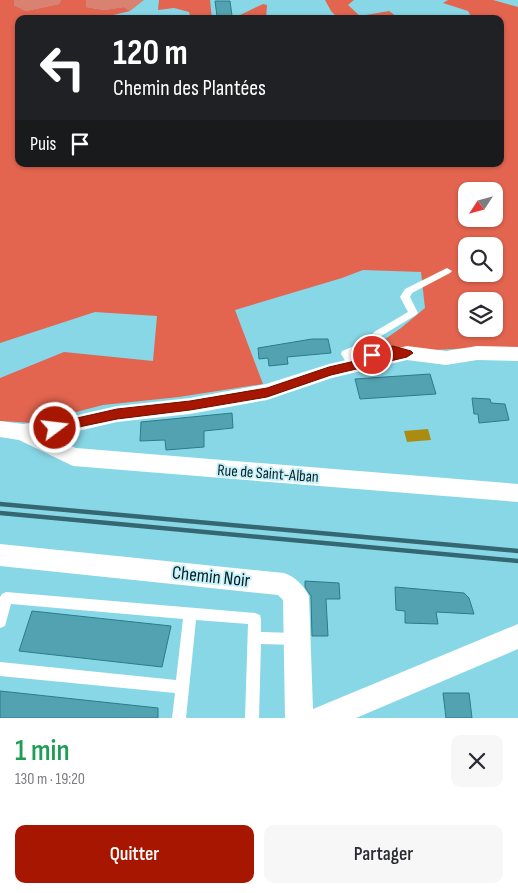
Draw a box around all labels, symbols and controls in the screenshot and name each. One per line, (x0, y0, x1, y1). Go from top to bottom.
text: 120 m (113, 32, 188, 75)
icon: left (30, 35, 95, 100)
text: Chemin des Plantées (113, 75, 266, 102)
icon: arrive (66, 130, 94, 158)
text: Puis (30, 133, 56, 156)
north arrow (458, 182, 502, 228)
map controls (458, 182, 503, 337)
button: search (458, 237, 503, 282)
button: layers (458, 292, 503, 337)
pin (351, 334, 393, 376)
icon: arrive (358, 341, 386, 369)
position arrow (28, 401, 80, 453)
street label: Rue de Saint-Alban (217, 461, 319, 487)
street label: Chemin Noir (171, 561, 252, 593)
text: 1 min (15, 733, 70, 769)
button: close (451, 735, 503, 787)
text: 130 m · 19:20 (15, 770, 85, 789)
button: Quitter (15, 825, 254, 883)
button: Partager (264, 825, 503, 883)

